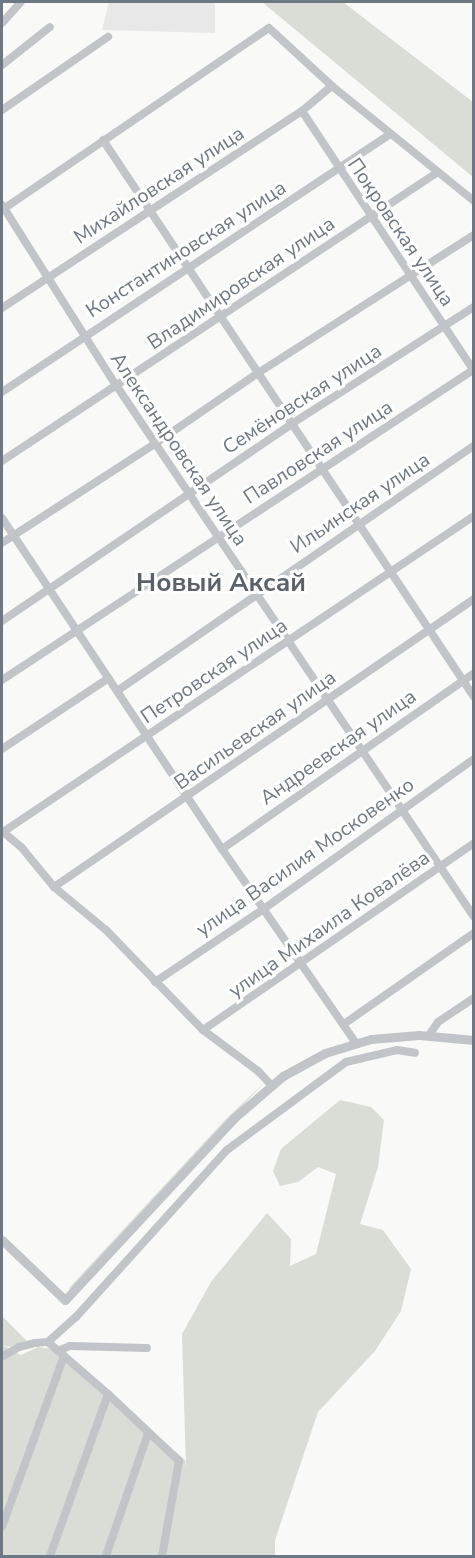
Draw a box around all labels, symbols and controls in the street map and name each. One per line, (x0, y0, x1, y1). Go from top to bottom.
street label: Михайловская улица (69, 121, 249, 249)
street label: Покровская улица (343, 153, 459, 311)
street label: Константиновская улица (81, 175, 291, 323)
street label: Владимировская улица (143, 211, 339, 355)
street label: Семёновская улица (218, 339, 386, 459)
street label: Александровская улица (105, 348, 253, 550)
street label: Павловская улица (239, 395, 397, 509)
street label: Ильинская улица (286, 448, 434, 558)
district label: Новый Аксай (136, 567, 306, 599)
street label: Петровская улица (136, 613, 292, 729)
street label: Васильевская улица (170, 665, 340, 795)
street label: Андреевская улица (255, 684, 421, 810)
street label: улица Василия Московенко (191, 772, 419, 942)
street label: улица Михаила Ковалёва (224, 845, 434, 1003)

